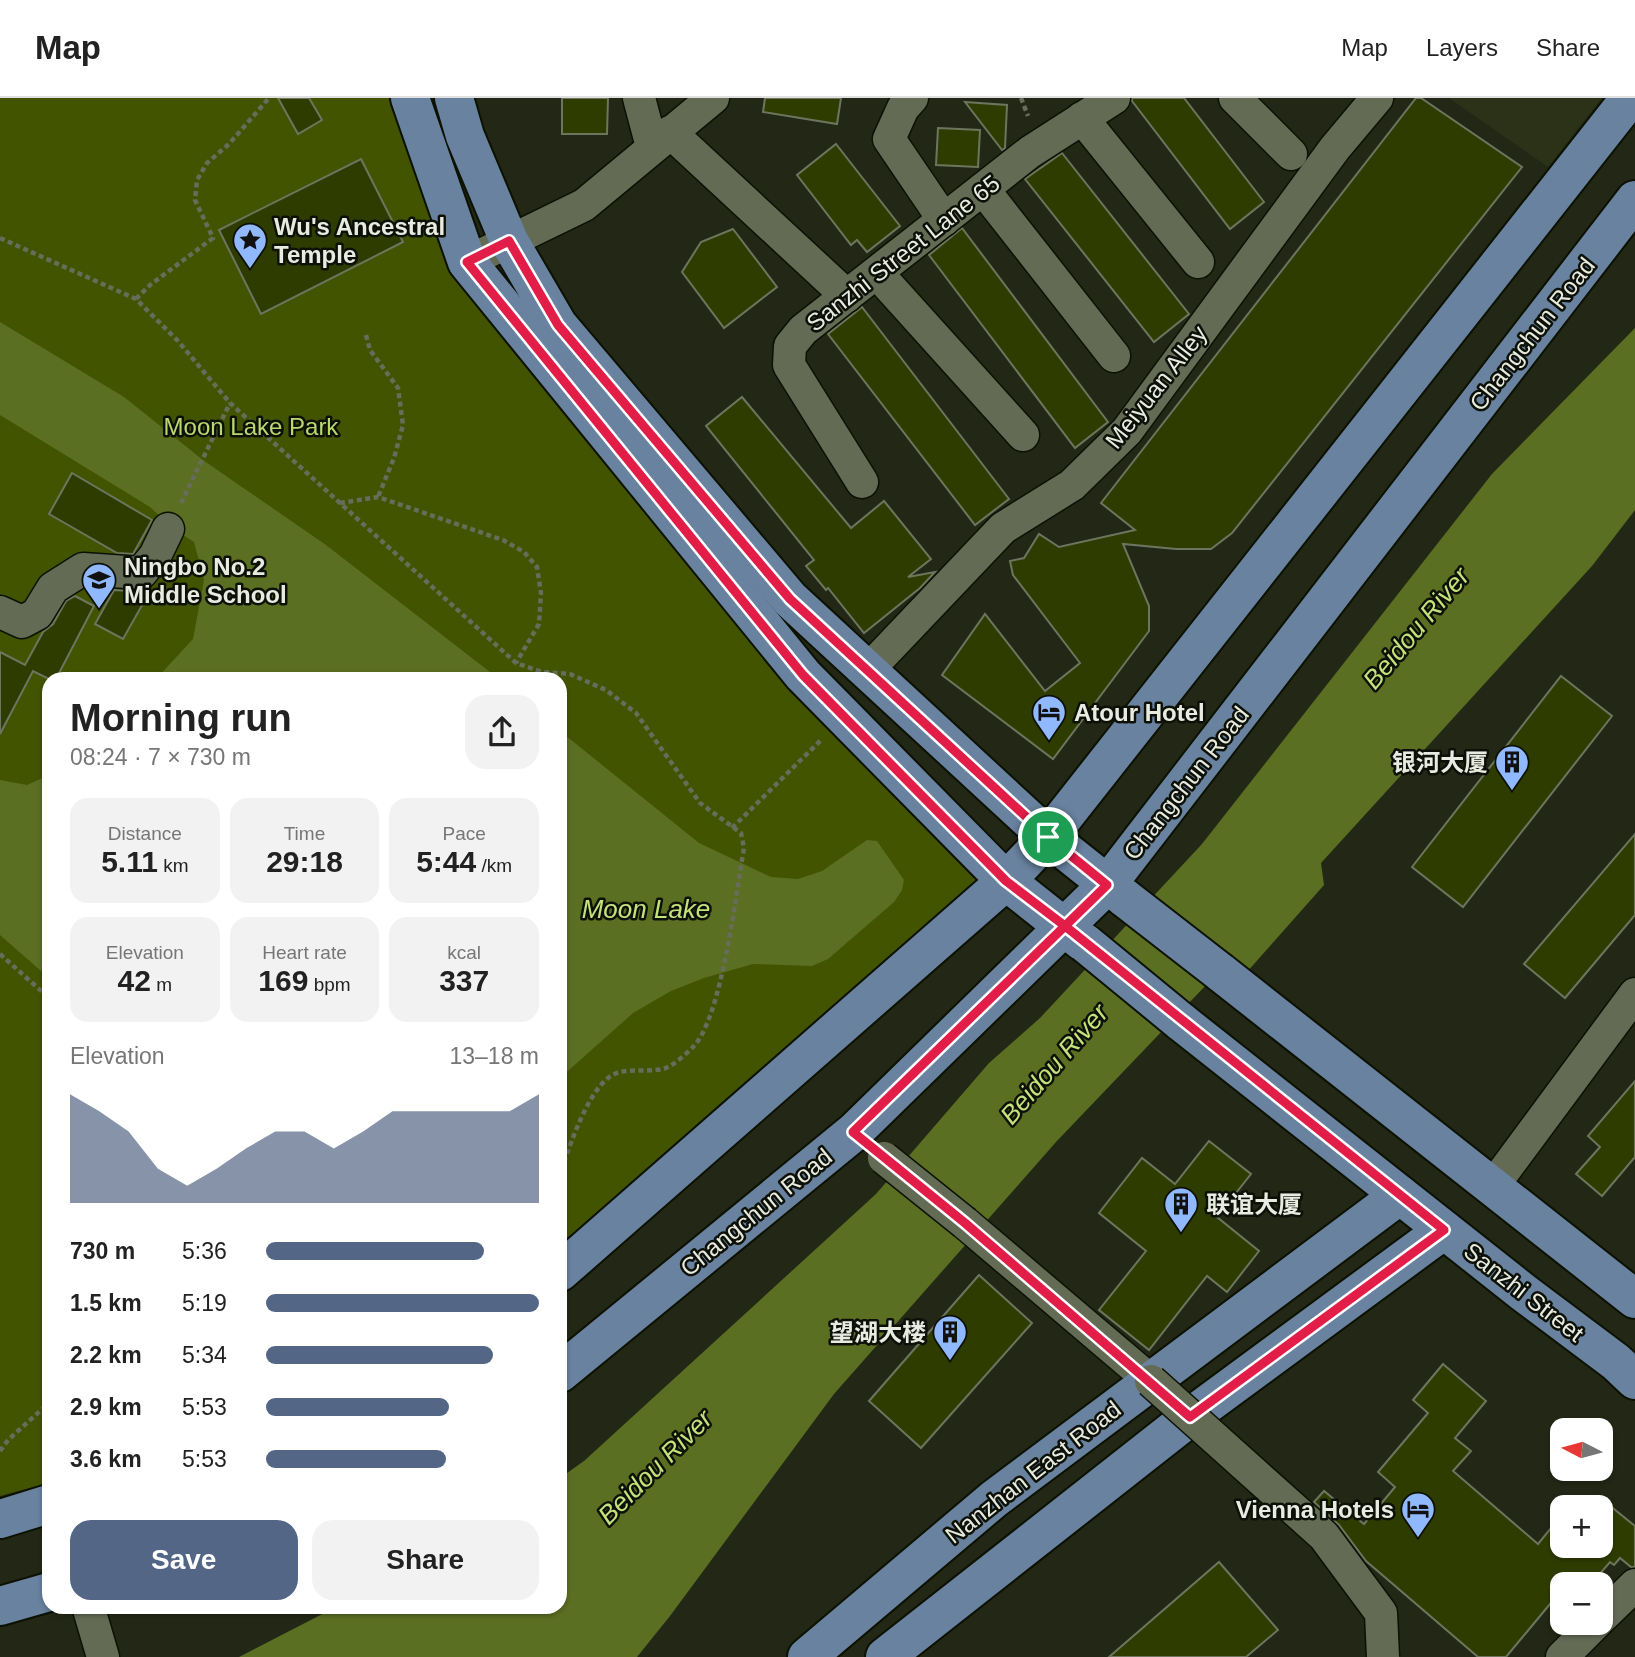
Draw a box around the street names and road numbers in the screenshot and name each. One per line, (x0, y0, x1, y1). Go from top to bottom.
street label: Sanzhi Street Lane 65 (801, 169, 1005, 337)
street label: Changchun Road (1464, 252, 1600, 416)
street label: Meiyuan Alley (1100, 320, 1212, 454)
street label: Changchun Road (1118, 701, 1254, 865)
street label: Changchun Road (675, 1143, 837, 1281)
street label: Sanzhi Street (1459, 1237, 1589, 1347)
street label: Nanzhan East Road (940, 1395, 1126, 1549)

